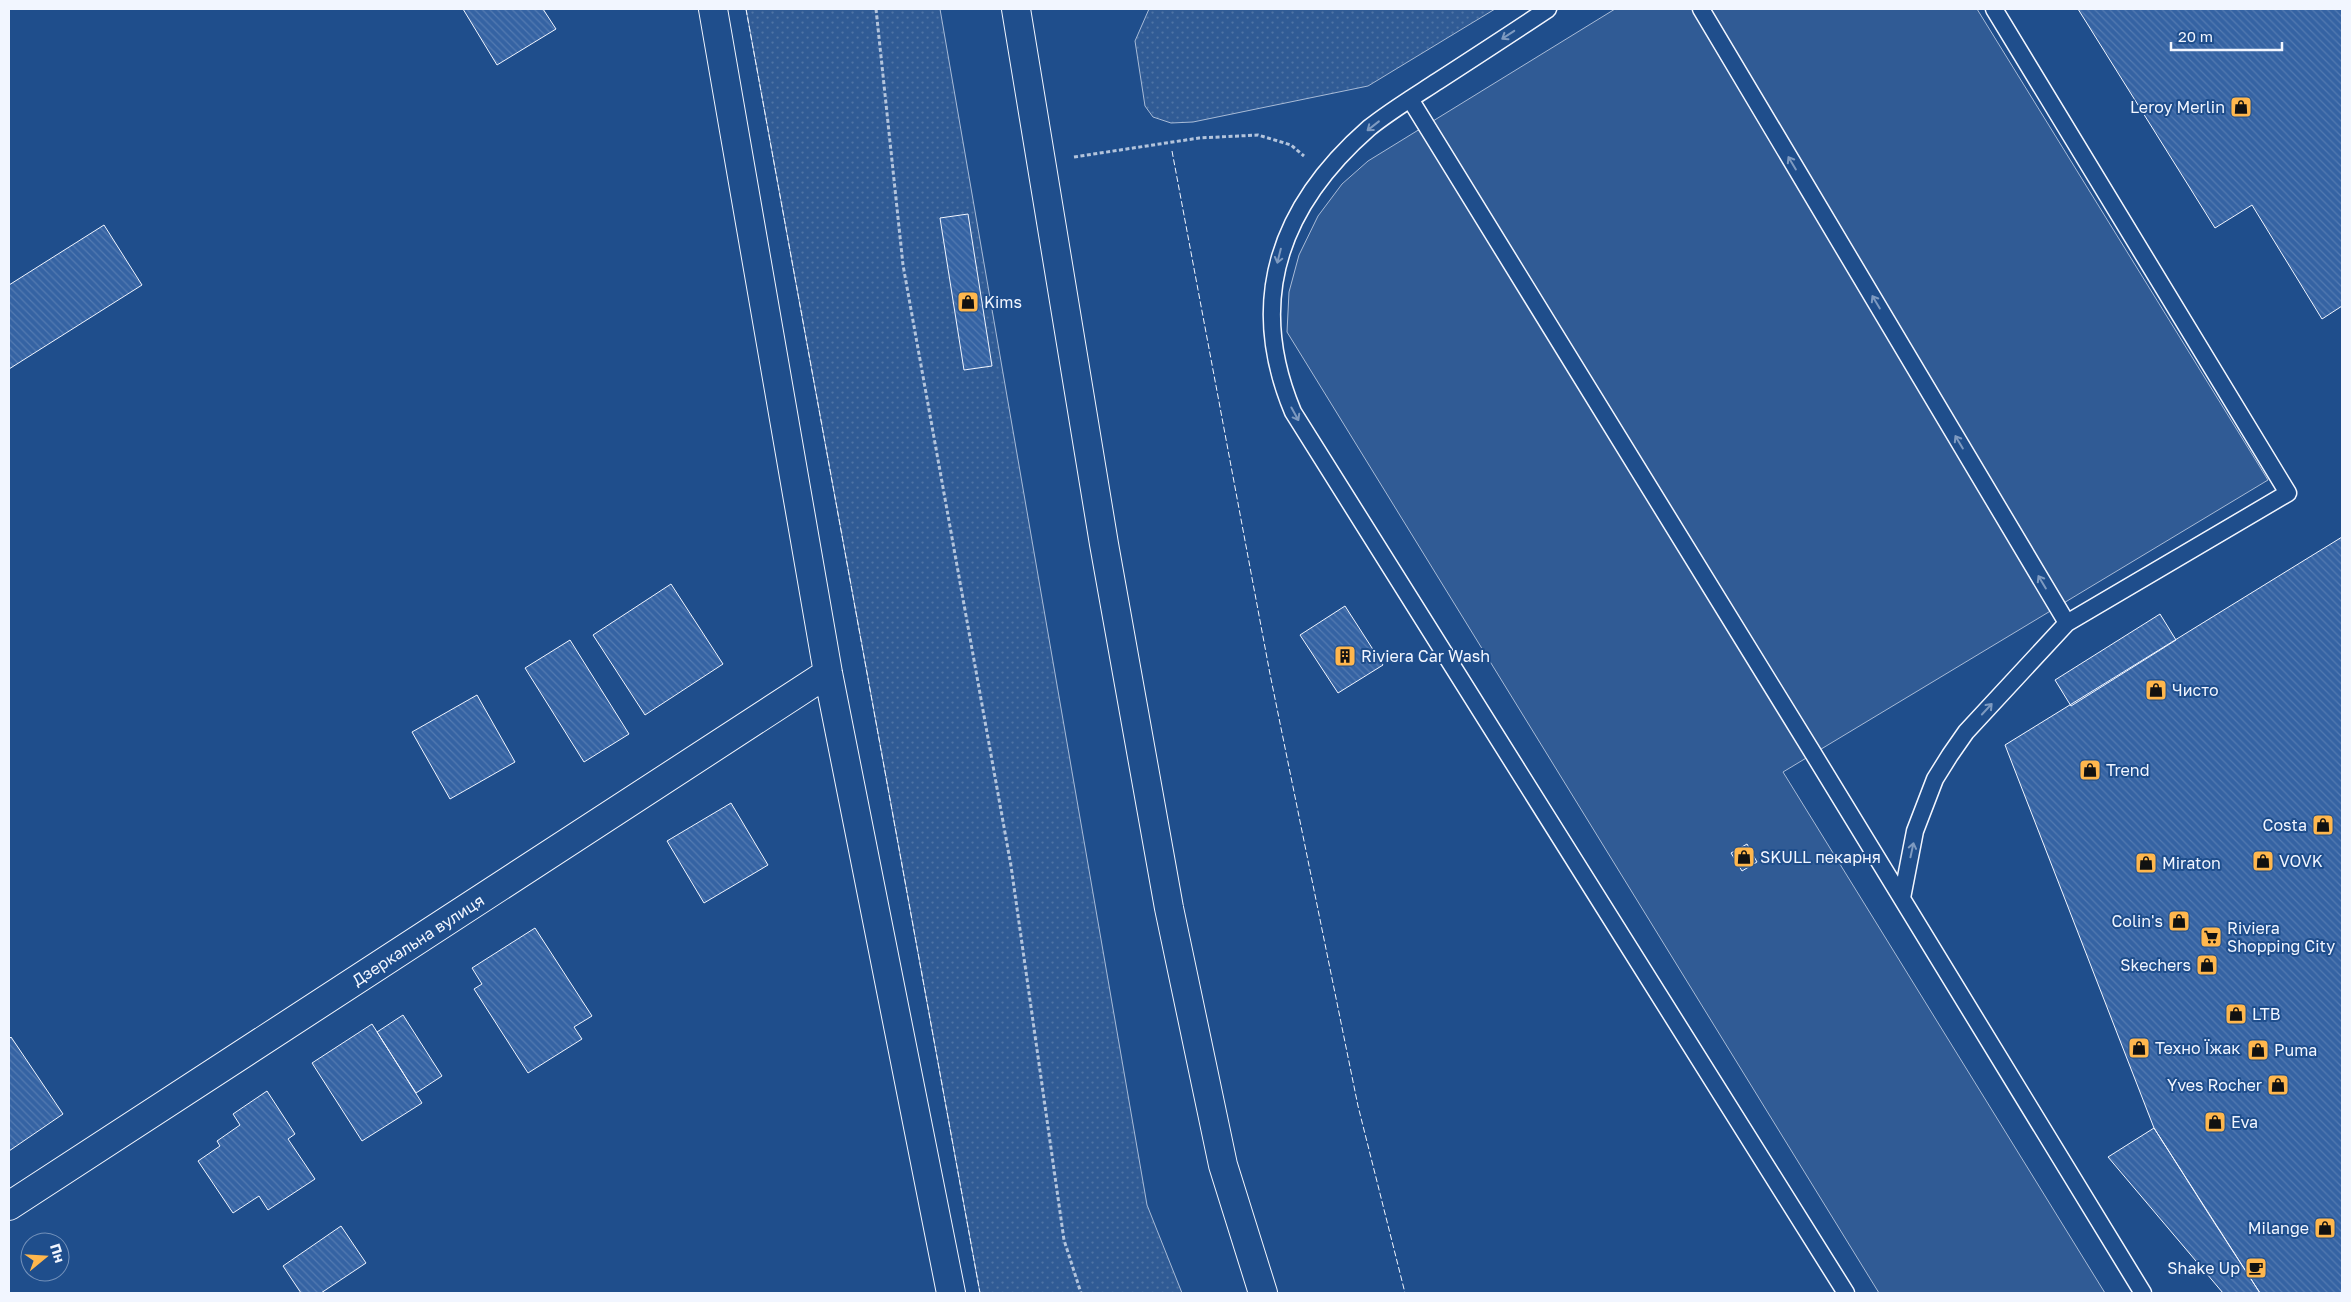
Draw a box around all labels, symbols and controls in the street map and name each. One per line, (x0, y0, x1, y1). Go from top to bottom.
scale bar (2171, 20, 2282, 52)
text: 20 m (2178, 27, 2213, 45)
one-way arrow (1501, 31, 1515, 41)
shop icon: Leroy Merlin (2229, 95, 2253, 119)
place label: Leroy Merlin (2130, 97, 2225, 117)
one-way arrow (1366, 121, 1380, 131)
one-way arrow (1787, 156, 1797, 170)
one-way arrow (1274, 248, 1284, 264)
shop icon: Kims (956, 290, 980, 314)
place label: Kims (984, 292, 1022, 312)
one-way arrow (1870, 296, 1880, 310)
one-way arrow (1290, 406, 1300, 420)
one-way arrow (1953, 435, 1963, 449)
one-way arrow (2036, 575, 2046, 589)
building icon: Riviera Car Wash (1333, 644, 1357, 668)
place label: Riviera Car Wash (1361, 646, 1490, 666)
shop icon: Чисто (2144, 678, 2168, 702)
place label: Чисто (2172, 680, 2218, 700)
one-way arrow (1981, 703, 1993, 715)
shop icon: Trend (2078, 758, 2102, 782)
place label: Trend (2106, 760, 2150, 780)
shop icon: Costa (2311, 813, 2335, 837)
place label: Costa (2263, 815, 2307, 835)
one-way arrow (1907, 842, 1917, 858)
shop icon: SKULL пекарня (1732, 845, 1756, 869)
place label: SKULL пекарня (1760, 847, 1881, 867)
shop icon: VOVK (2251, 849, 2275, 873)
shop icon: Miraton (2134, 851, 2158, 875)
place label: VOVK (2279, 851, 2323, 871)
place label: Miraton (2162, 853, 2221, 873)
street label: Дзеркальна вулиця (348, 890, 488, 990)
shop icon: Colin's (2167, 909, 2191, 933)
place label: Colin's (2111, 911, 2163, 931)
place label: Riviera Shopping City (2227, 918, 2335, 956)
supermarket icon: Riviera Shopping City (2199, 925, 2223, 949)
shop icon: Skechers (2195, 953, 2219, 977)
place label: Skechers (2120, 955, 2191, 975)
shop icon: LTB (2224, 1002, 2248, 1026)
place label: LTB (2252, 1004, 2280, 1024)
shop icon: Техно Їжак (2127, 1036, 2151, 1060)
place label: Техно Їжак (2155, 1038, 2241, 1058)
shop icon: Puma (2246, 1038, 2270, 1062)
place label: Puma (2274, 1040, 2317, 1060)
shop icon: Yves Rocher (2266, 1073, 2290, 1097)
place label: Yves Rocher (2167, 1075, 2262, 1095)
shop icon: Eva (2203, 1110, 2227, 1134)
place label: Eva (2231, 1112, 2258, 1132)
shop icon: Milange (2313, 1216, 2337, 1240)
place label: Milange (2248, 1218, 2309, 1238)
north arrow (20, 1232, 70, 1282)
text: Пн (47, 1241, 69, 1265)
cafe icon: Shake Up (2244, 1256, 2268, 1280)
place label: Shake Up (2167, 1258, 2240, 1278)

